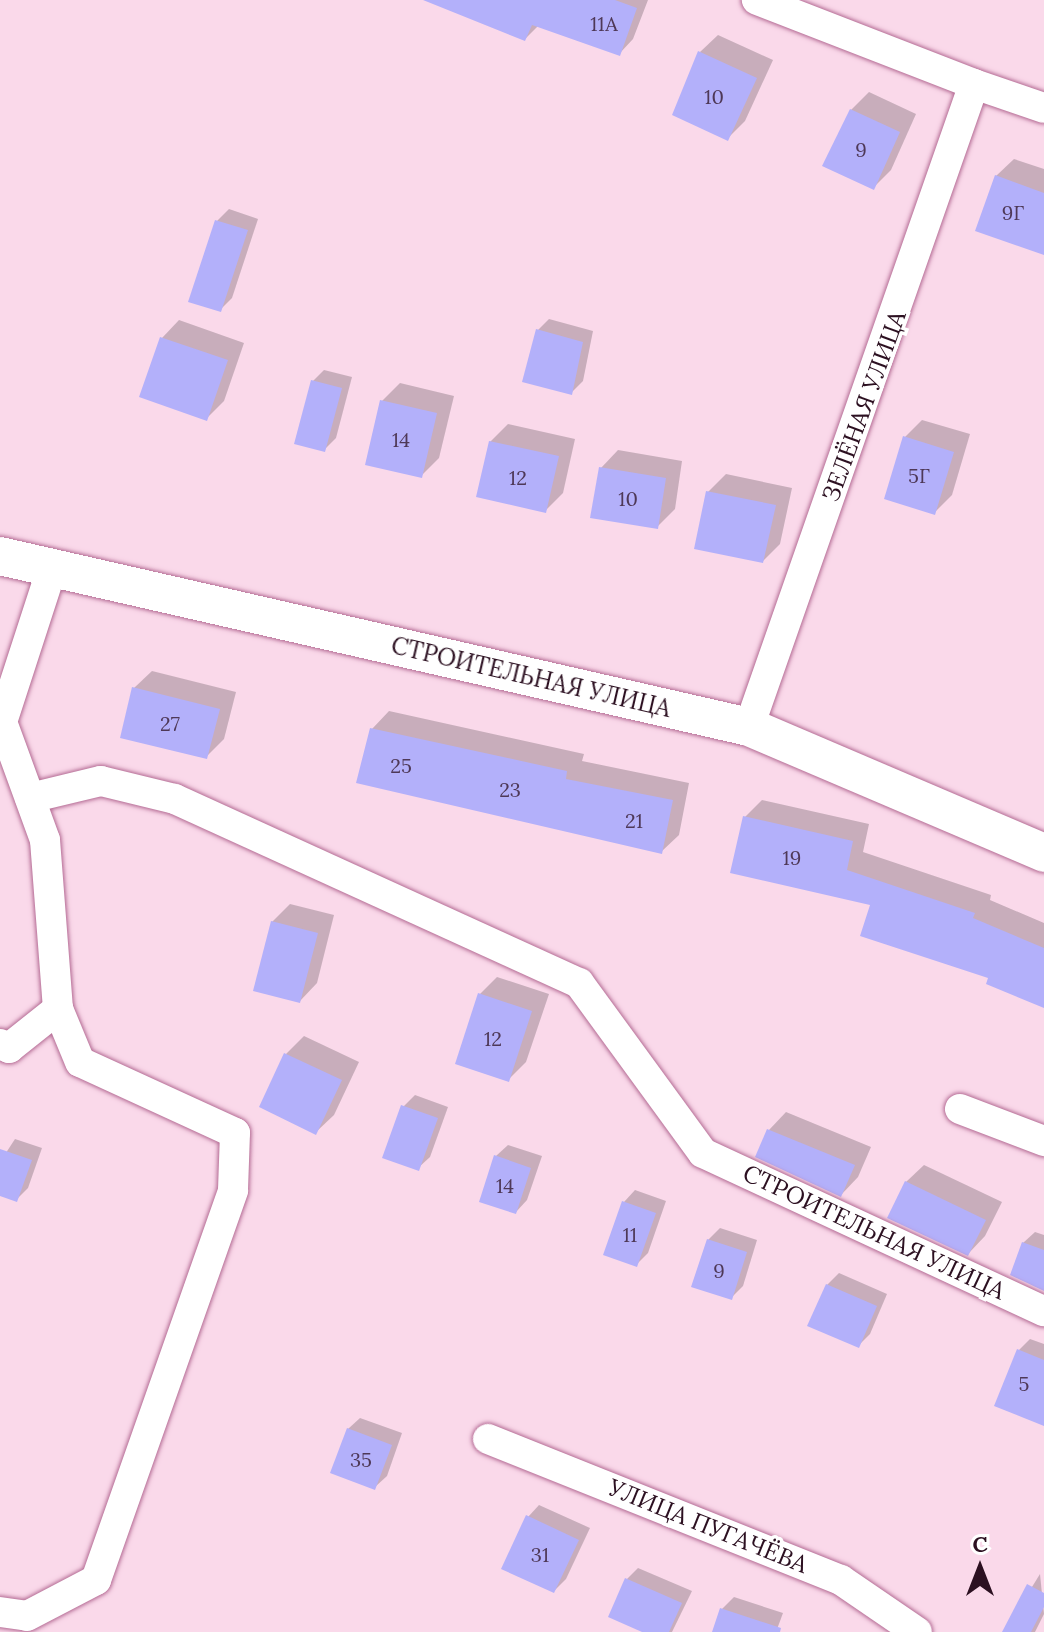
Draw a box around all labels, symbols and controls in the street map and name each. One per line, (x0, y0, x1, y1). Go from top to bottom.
house number: 11А (590, 11, 618, 35)
house number: 10 (704, 84, 724, 108)
house number: 9 (855, 137, 867, 161)
house number: 9Г (1002, 200, 1024, 224)
street label: ЗЕЛЁНАЯ УЛИЦА (816, 307, 912, 505)
house number: 14 (392, 427, 410, 451)
house number: 5Г (908, 463, 930, 487)
house number: 12 (509, 465, 527, 489)
house number: 10 (618, 486, 638, 510)
street label: СТРОИТЕЛЬНАЯ УЛИЦА (388, 631, 674, 723)
house number: 27 (160, 711, 180, 735)
house number: 25 (390, 753, 412, 777)
house number: 23 (499, 777, 521, 801)
house number: 21 (625, 808, 643, 832)
house number: 19 (783, 845, 801, 869)
house number: 12 (484, 1026, 502, 1050)
street label: СТРОИТЕЛЬНАЯ УЛИЦА (738, 1159, 1010, 1305)
house number: 14 (496, 1173, 514, 1197)
house number: 11 (623, 1222, 637, 1246)
house number: 9 (713, 1258, 725, 1282)
house number: 5 (1019, 1371, 1029, 1395)
house number: 35 (350, 1447, 372, 1471)
street label: УЛИЦА ПУГАЧЁВА (604, 1473, 812, 1579)
north arrow (940, 1528, 1020, 1608)
text: С (972, 1530, 988, 1558)
house number: 31 (531, 1542, 549, 1566)

